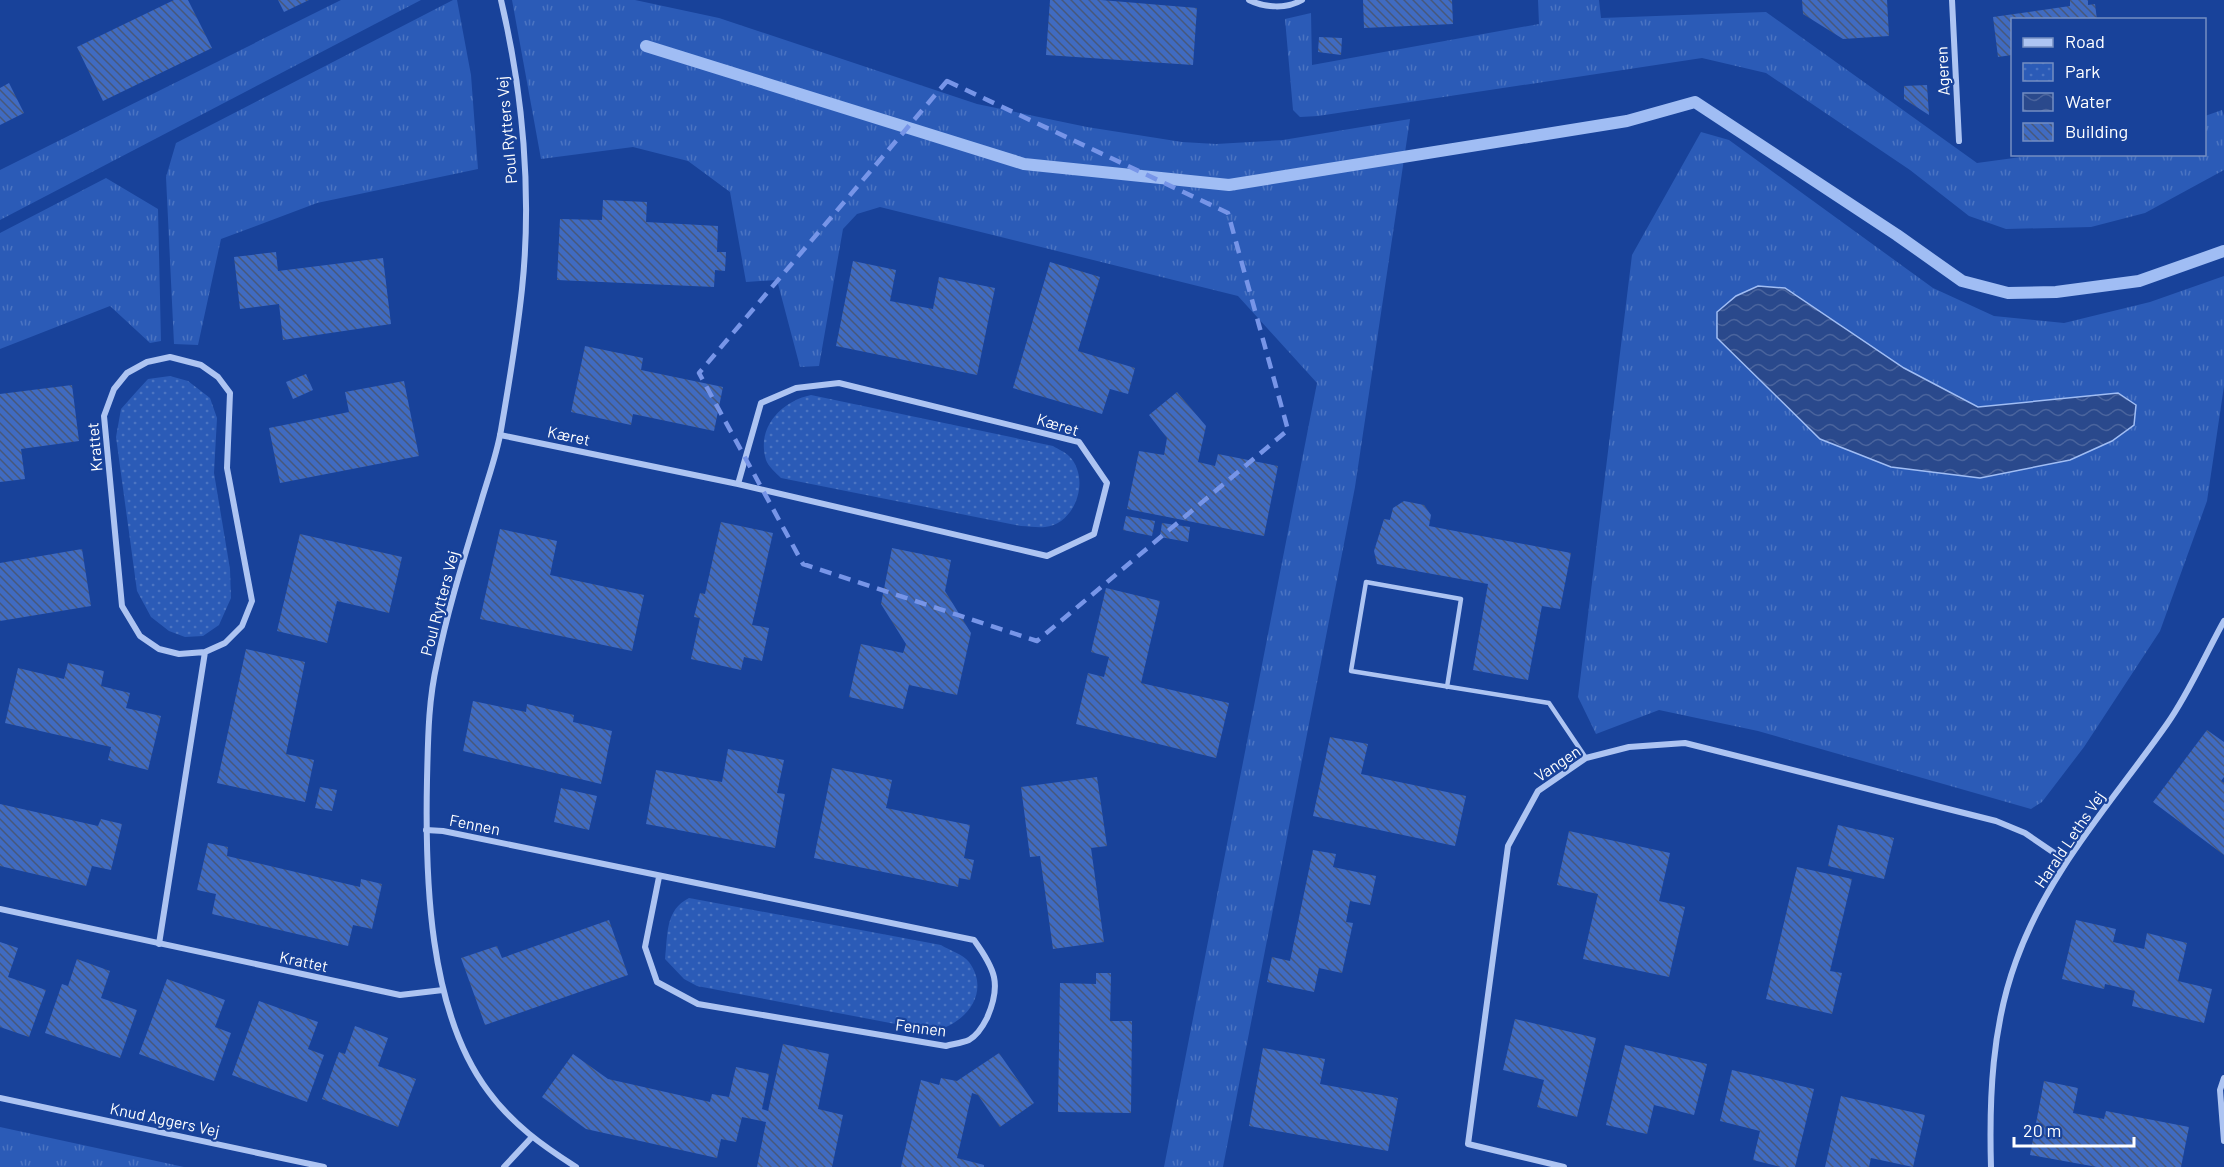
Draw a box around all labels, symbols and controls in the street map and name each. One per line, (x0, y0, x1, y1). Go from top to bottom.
legend (2011, 18, 2206, 156)
text: Road (2065, 30, 2105, 52)
street label: Ageren (1931, 46, 1953, 96)
text: Park (2065, 60, 2100, 82)
street label: Poul Rytters Vej (492, 75, 520, 185)
text: Water (2065, 90, 2112, 112)
text: Building (2065, 120, 2128, 142)
street label: Kæret (1035, 409, 1081, 439)
street label: Kæret (546, 421, 592, 449)
street label: Krattet (82, 422, 106, 472)
street label: Poul Rytters Vej (416, 548, 462, 658)
street label: Vangen (1530, 741, 1584, 785)
street label: Harald Leths Vej (2030, 787, 2108, 891)
street label: Fennen (448, 810, 502, 838)
street label: Krattet (278, 947, 330, 975)
street label: Fennen (894, 1014, 948, 1040)
street label: Knud Aggers Vej (108, 1098, 222, 1140)
scale bar (2014, 1110, 2134, 1148)
text: 20 m (2023, 1119, 2061, 1141)

